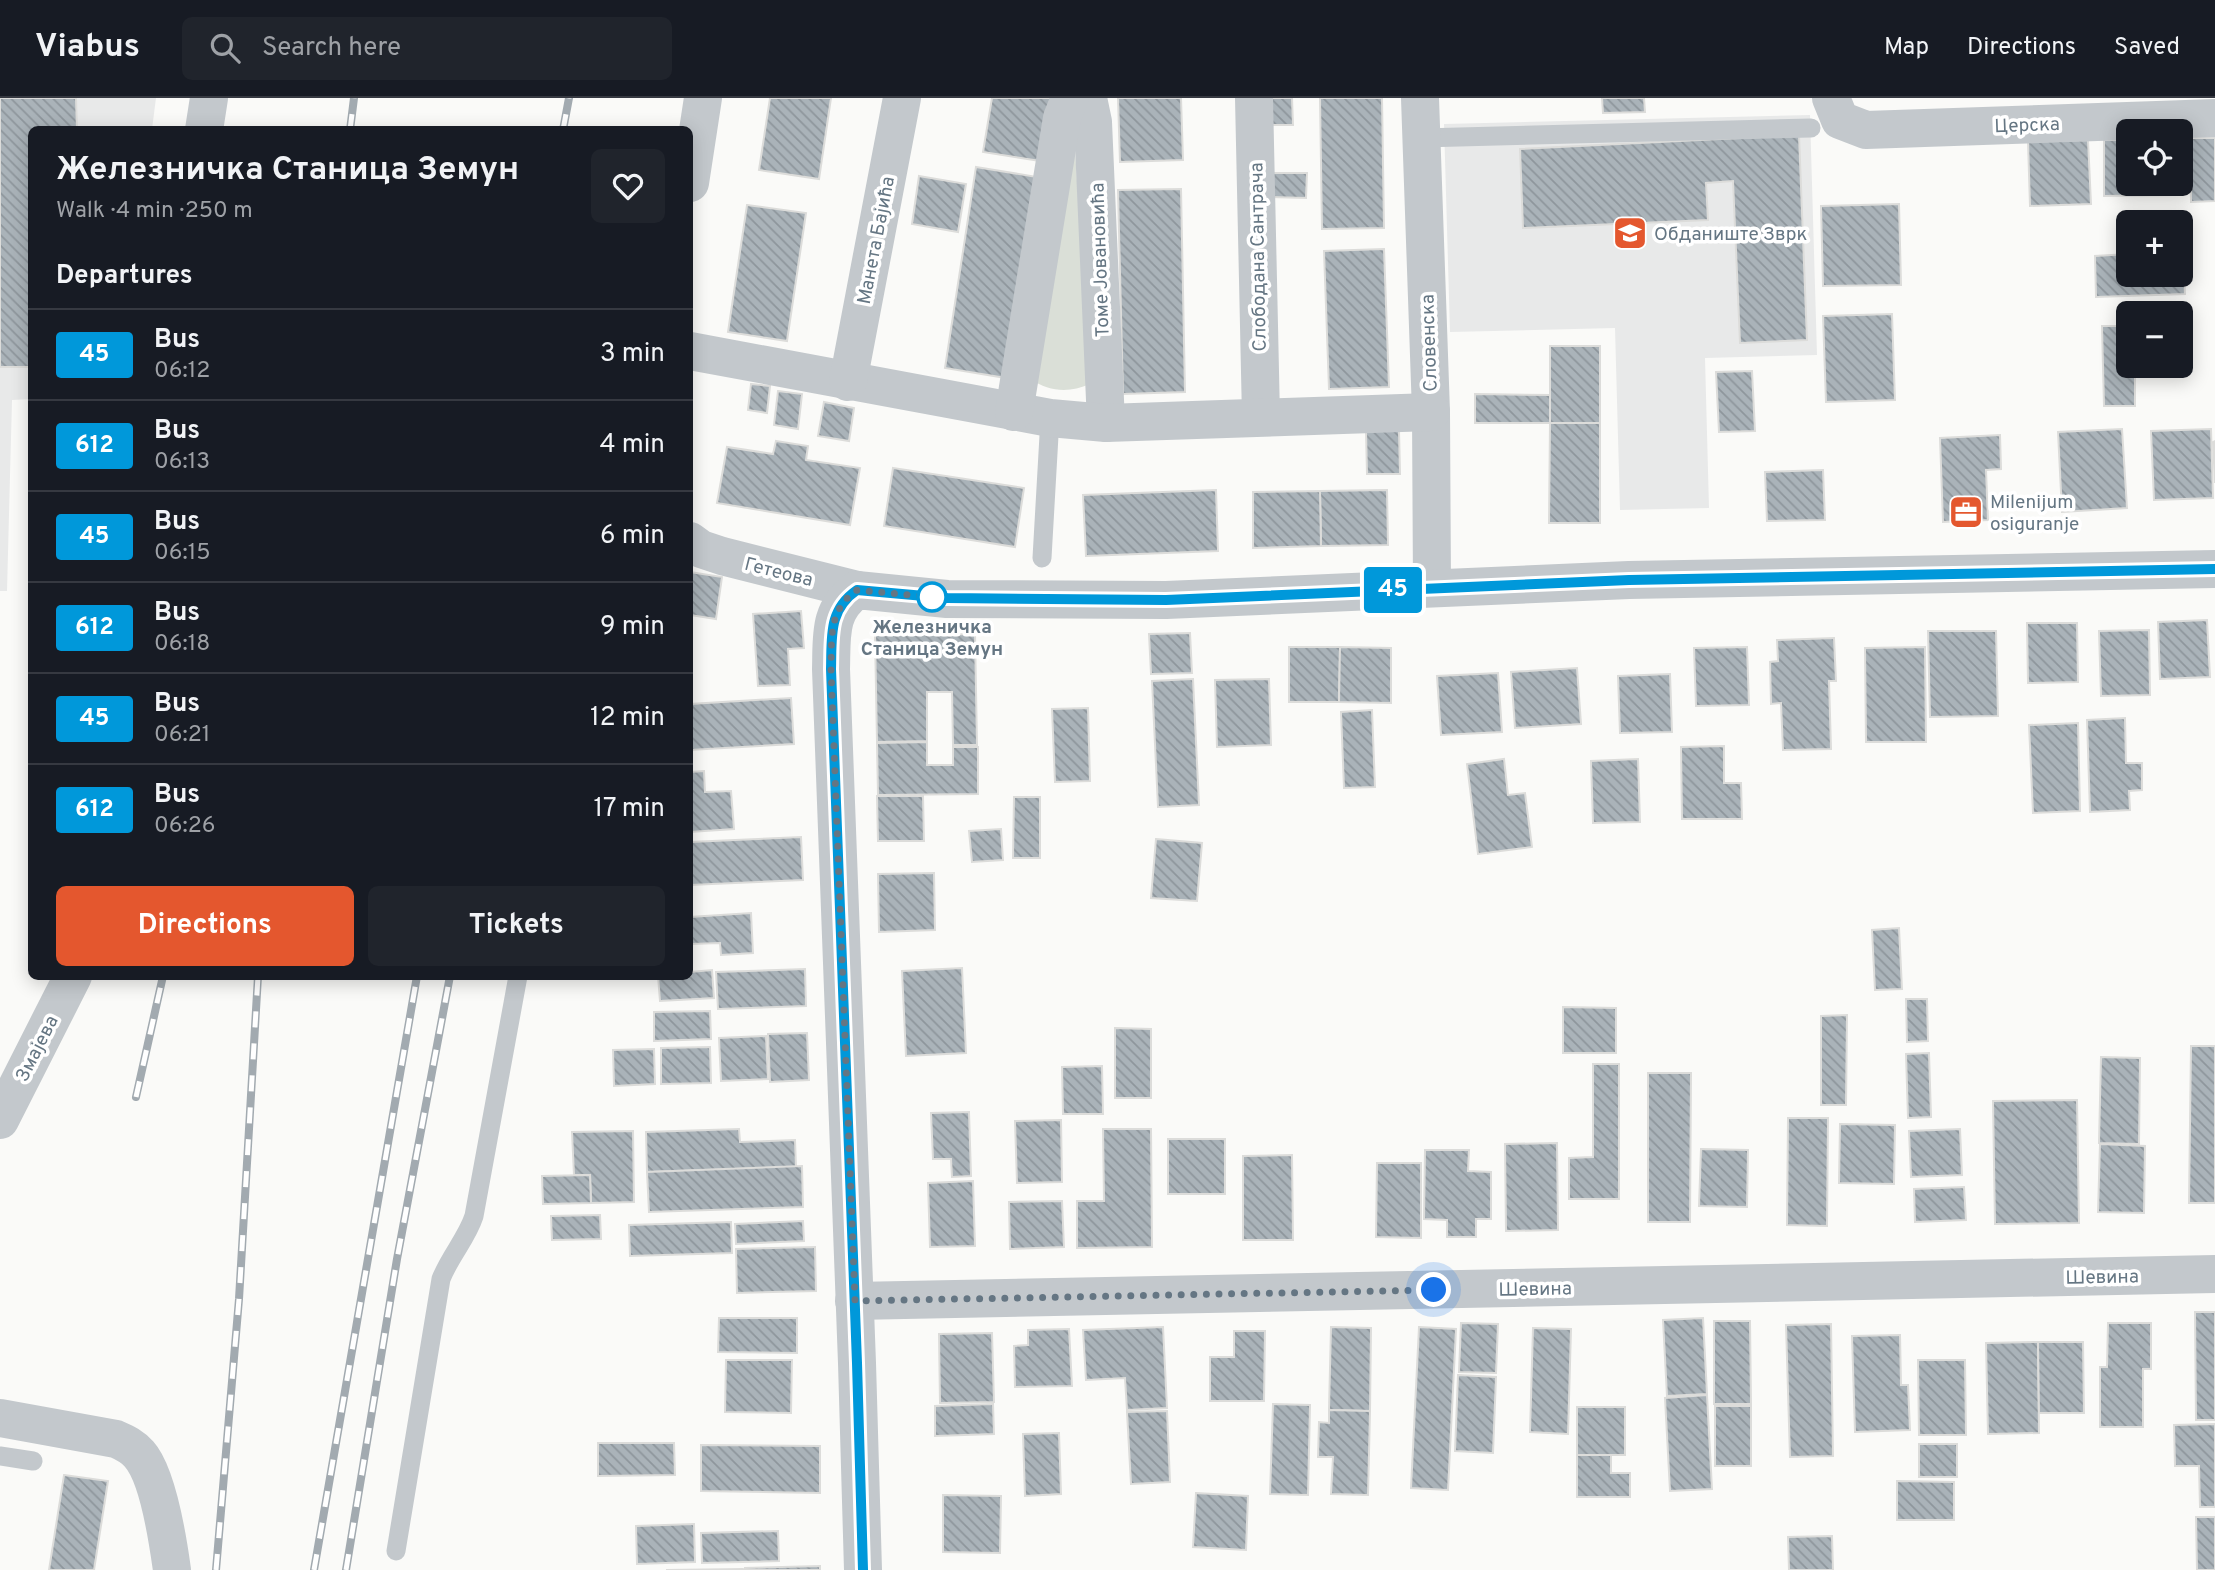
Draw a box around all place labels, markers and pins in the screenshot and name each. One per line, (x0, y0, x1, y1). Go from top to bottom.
school or university icon: Обданиште Зврк (1611, 214, 1649, 252)
place label: Обданиште Зврк (1654, 223, 1808, 247)
place label: Milenijum osiguranje (1990, 491, 2079, 537)
office icon: Milenijum osiguranje (1947, 493, 1985, 531)
marker: Железничка Станица Земун (917, 582, 947, 612)
place label: Железничка Станица Земун (861, 616, 1003, 662)

